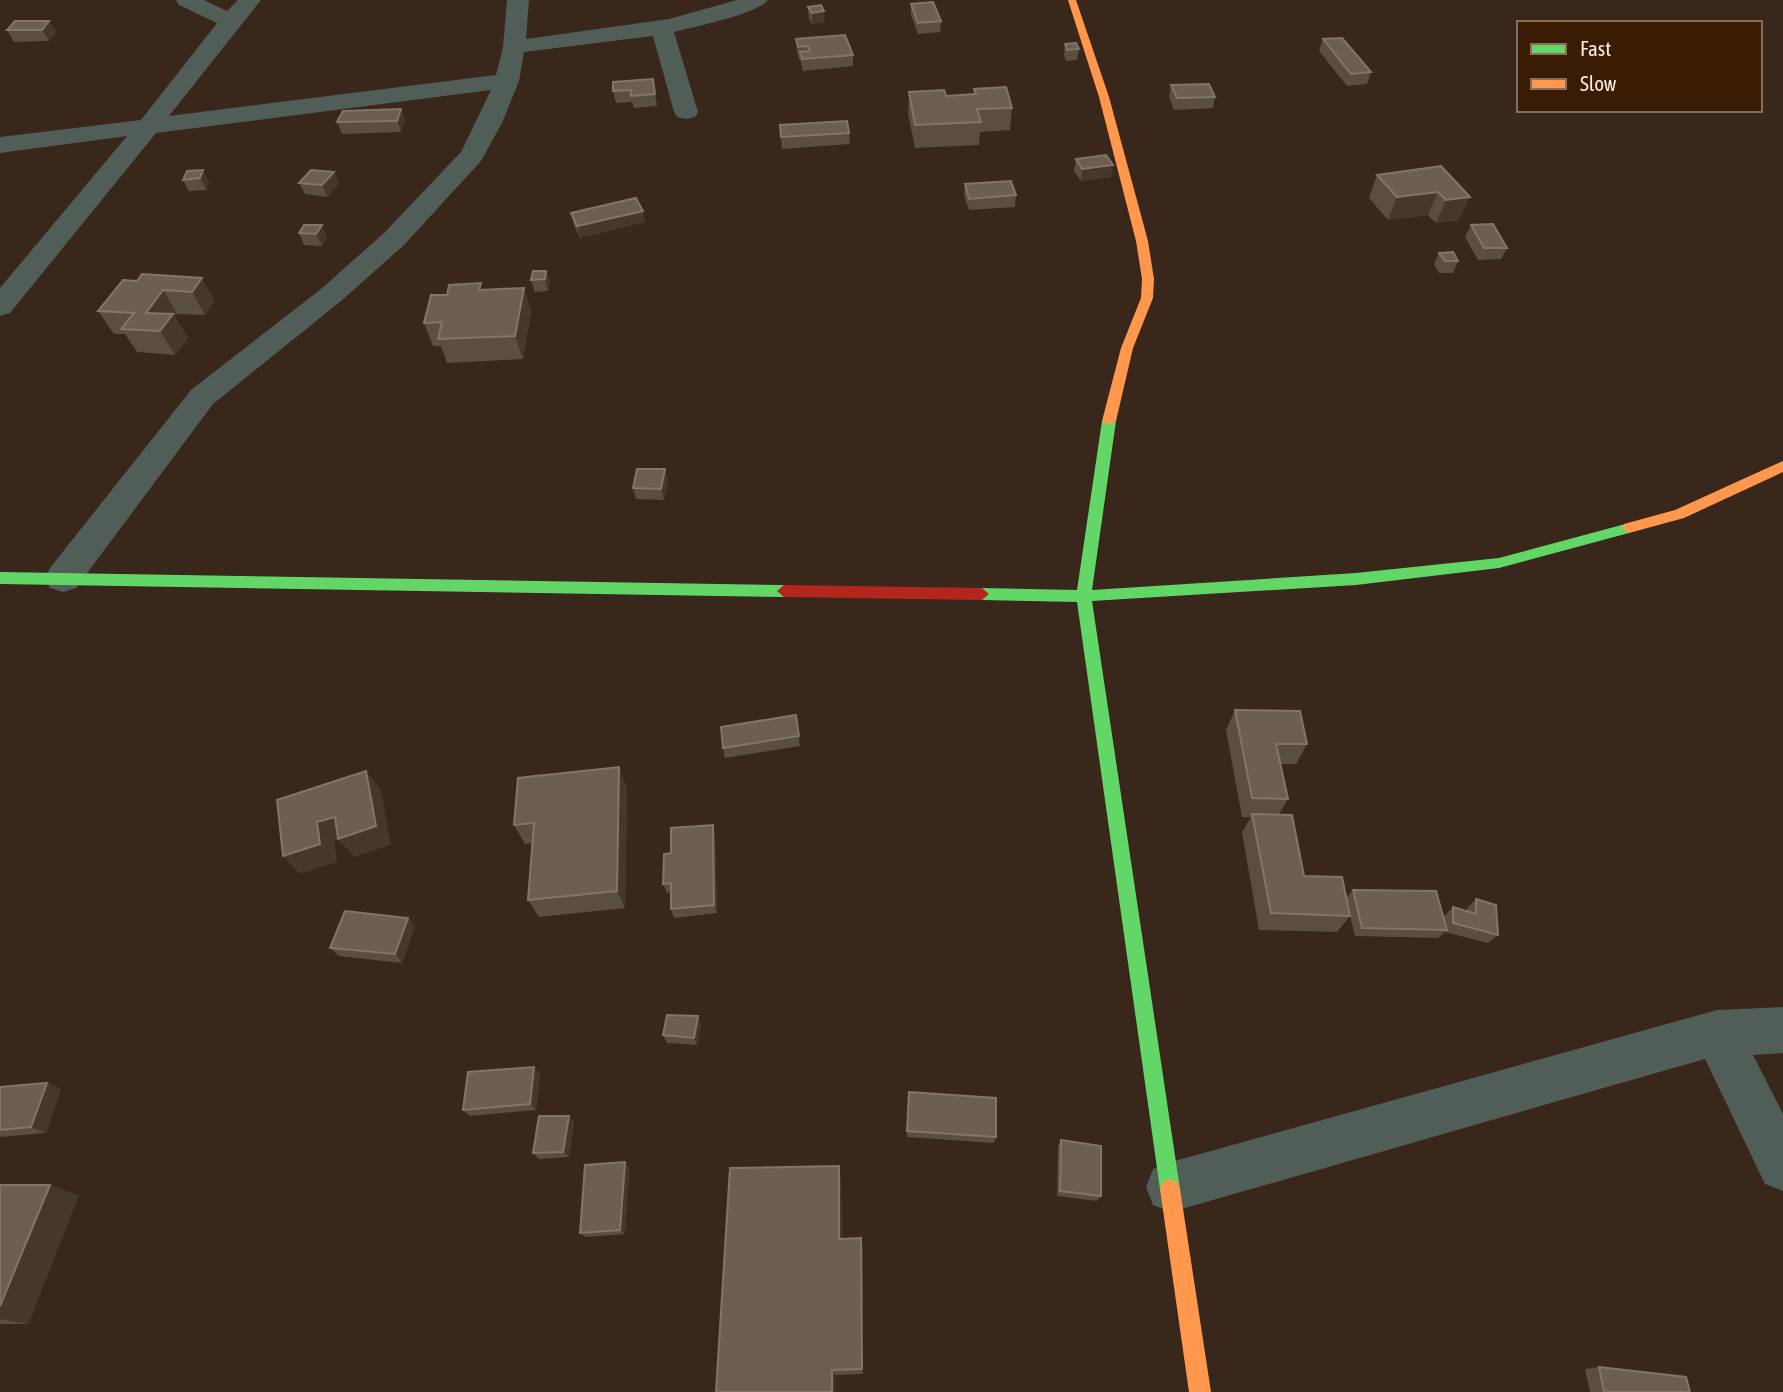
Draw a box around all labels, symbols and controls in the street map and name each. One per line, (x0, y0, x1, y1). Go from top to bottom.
legend (1517, 21, 1762, 112)
text: Fast (1580, 36, 1611, 60)
text: Slow (1580, 71, 1617, 95)

